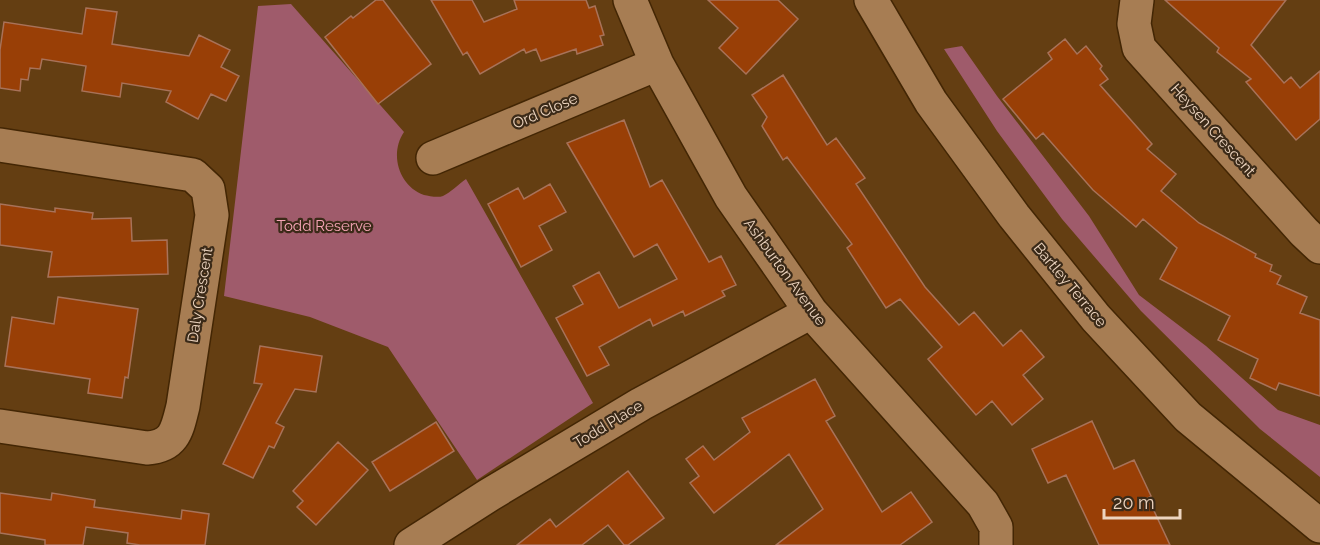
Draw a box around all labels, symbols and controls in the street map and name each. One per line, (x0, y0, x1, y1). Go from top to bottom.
street label: Heysen Crescent (1167, 80, 1259, 180)
street label: Ord Close (510, 89, 580, 133)
street label: Ashburton Avenue (740, 215, 830, 329)
park label: Todd Reserve (276, 217, 372, 235)
street label: Bartley Terrace (1030, 239, 1110, 331)
street label: Daly Crescent (184, 246, 216, 344)
street label: Todd Place (570, 396, 646, 452)
scale bar (1104, 482, 1180, 520)
text: 20 m (1113, 492, 1155, 513)

